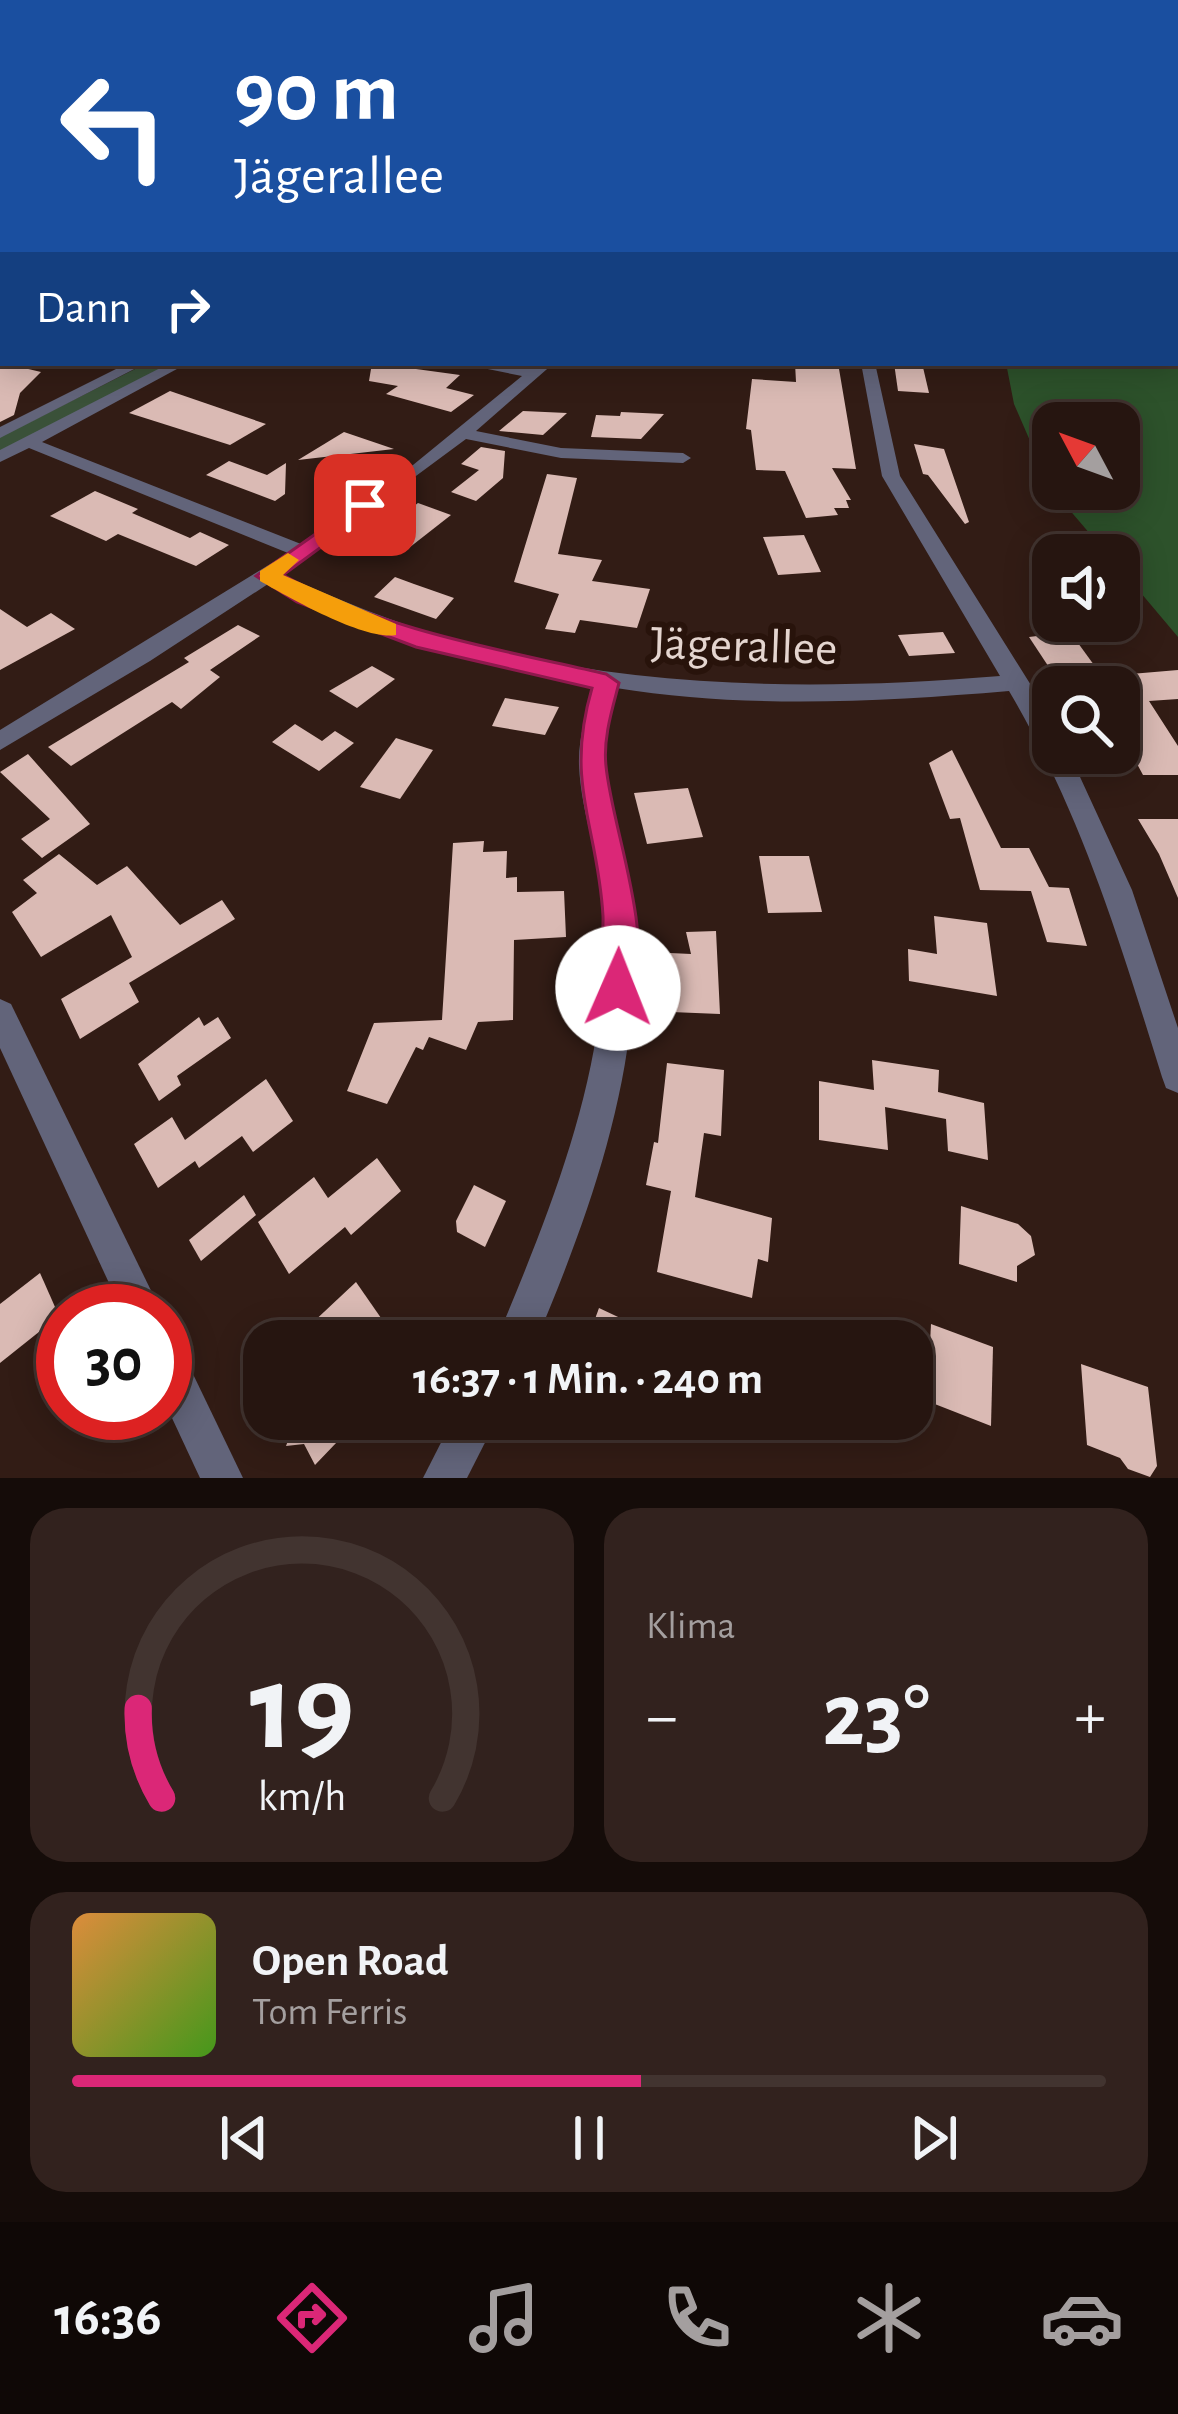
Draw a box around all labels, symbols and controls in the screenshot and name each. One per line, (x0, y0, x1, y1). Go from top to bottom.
icon: left (36, 48, 192, 204)
text: 90 m (234, 52, 399, 136)
text: Jägerallee (234, 150, 444, 204)
icon: right (155, 276, 221, 342)
text: Dann (36, 286, 131, 331)
north arrow (1032, 402, 1140, 510)
map controls (1032, 402, 1140, 774)
pin (314, 454, 416, 556)
icon: arrive (332, 472, 398, 538)
button: sound (1032, 534, 1140, 642)
street label: Jägerallee (650, 620, 838, 674)
button: search (1032, 666, 1140, 774)
position arrow (555, 925, 681, 1051)
speed limit sign: 30 (36, 1284, 192, 1440)
text: 16:37 · 1 Min. · 240 m (413, 1357, 763, 1402)
text: Klima (646, 1607, 736, 1646)
text: 19 (249, 1647, 355, 1772)
text: 23° (822, 1672, 930, 1762)
text: − (646, 1684, 678, 1750)
text: + (1074, 1684, 1106, 1750)
text: km/h (258, 1776, 346, 1819)
text: Open Road (252, 1939, 449, 1984)
text: Tom Ferris (252, 1993, 408, 2032)
icon: previous (211, 2105, 277, 2171)
icon: pause (556, 2105, 622, 2171)
icon: next (901, 2105, 967, 2171)
icon: directions (270, 2276, 354, 2360)
icon: music (462, 2276, 546, 2360)
icon: phone (655, 2276, 739, 2360)
icon: climate (847, 2276, 931, 2360)
icon: car (1040, 2276, 1124, 2360)
text: 16:36 (54, 2291, 161, 2345)

